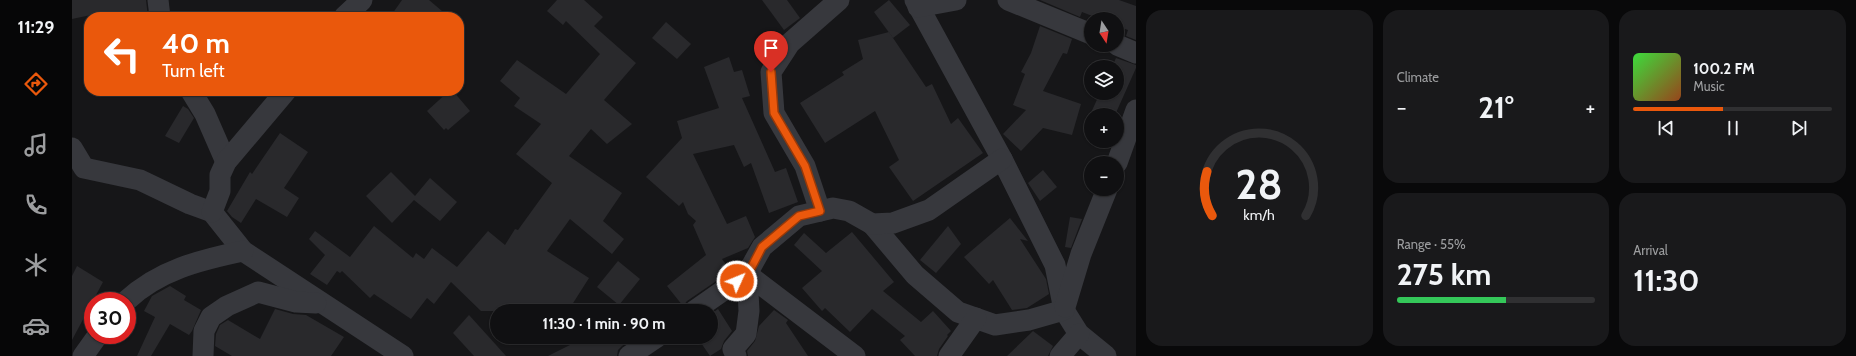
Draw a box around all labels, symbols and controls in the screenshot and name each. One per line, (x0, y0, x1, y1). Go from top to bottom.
north arrow (1084, 12, 1124, 52)
map controls (1084, 12, 1124, 196)
text: 11:29 (18, 16, 54, 38)
text: 40 m (162, 26, 230, 60)
icon: left (96, 28, 148, 80)
pin (754, 31, 788, 72)
icon: arrive (760, 37, 782, 59)
text: Turn left (162, 60, 225, 82)
button: layers (1084, 60, 1124, 100)
text: 100.2 FM (1693, 60, 1755, 78)
text: Climate (1397, 69, 1439, 85)
icon: directions (22, 70, 50, 98)
text: Music (1693, 78, 1725, 94)
text: 21° (1478, 89, 1514, 126)
text: − (1397, 94, 1406, 121)
text: + (1586, 94, 1595, 121)
button: + (1084, 108, 1124, 148)
icon: previous (1655, 117, 1677, 139)
icon: pause (1722, 117, 1744, 139)
icon: next (1788, 117, 1810, 139)
icon: music (22, 131, 50, 159)
button: − (1084, 156, 1124, 196)
text: 28 (1236, 159, 1283, 209)
icon: phone (22, 191, 50, 219)
text: km/h (1244, 206, 1275, 224)
text: Range · 55% (1397, 236, 1466, 252)
text: Arrival (1633, 242, 1668, 258)
icon: climate (22, 251, 50, 279)
text: 275 km (1397, 256, 1491, 293)
position arrow (716, 260, 758, 302)
text: 11:30 (1633, 262, 1699, 299)
speed limit sign: 30 (84, 292, 136, 344)
icon: car (22, 312, 50, 340)
text: 11:30 · 1 min · 90 m (543, 315, 665, 333)

